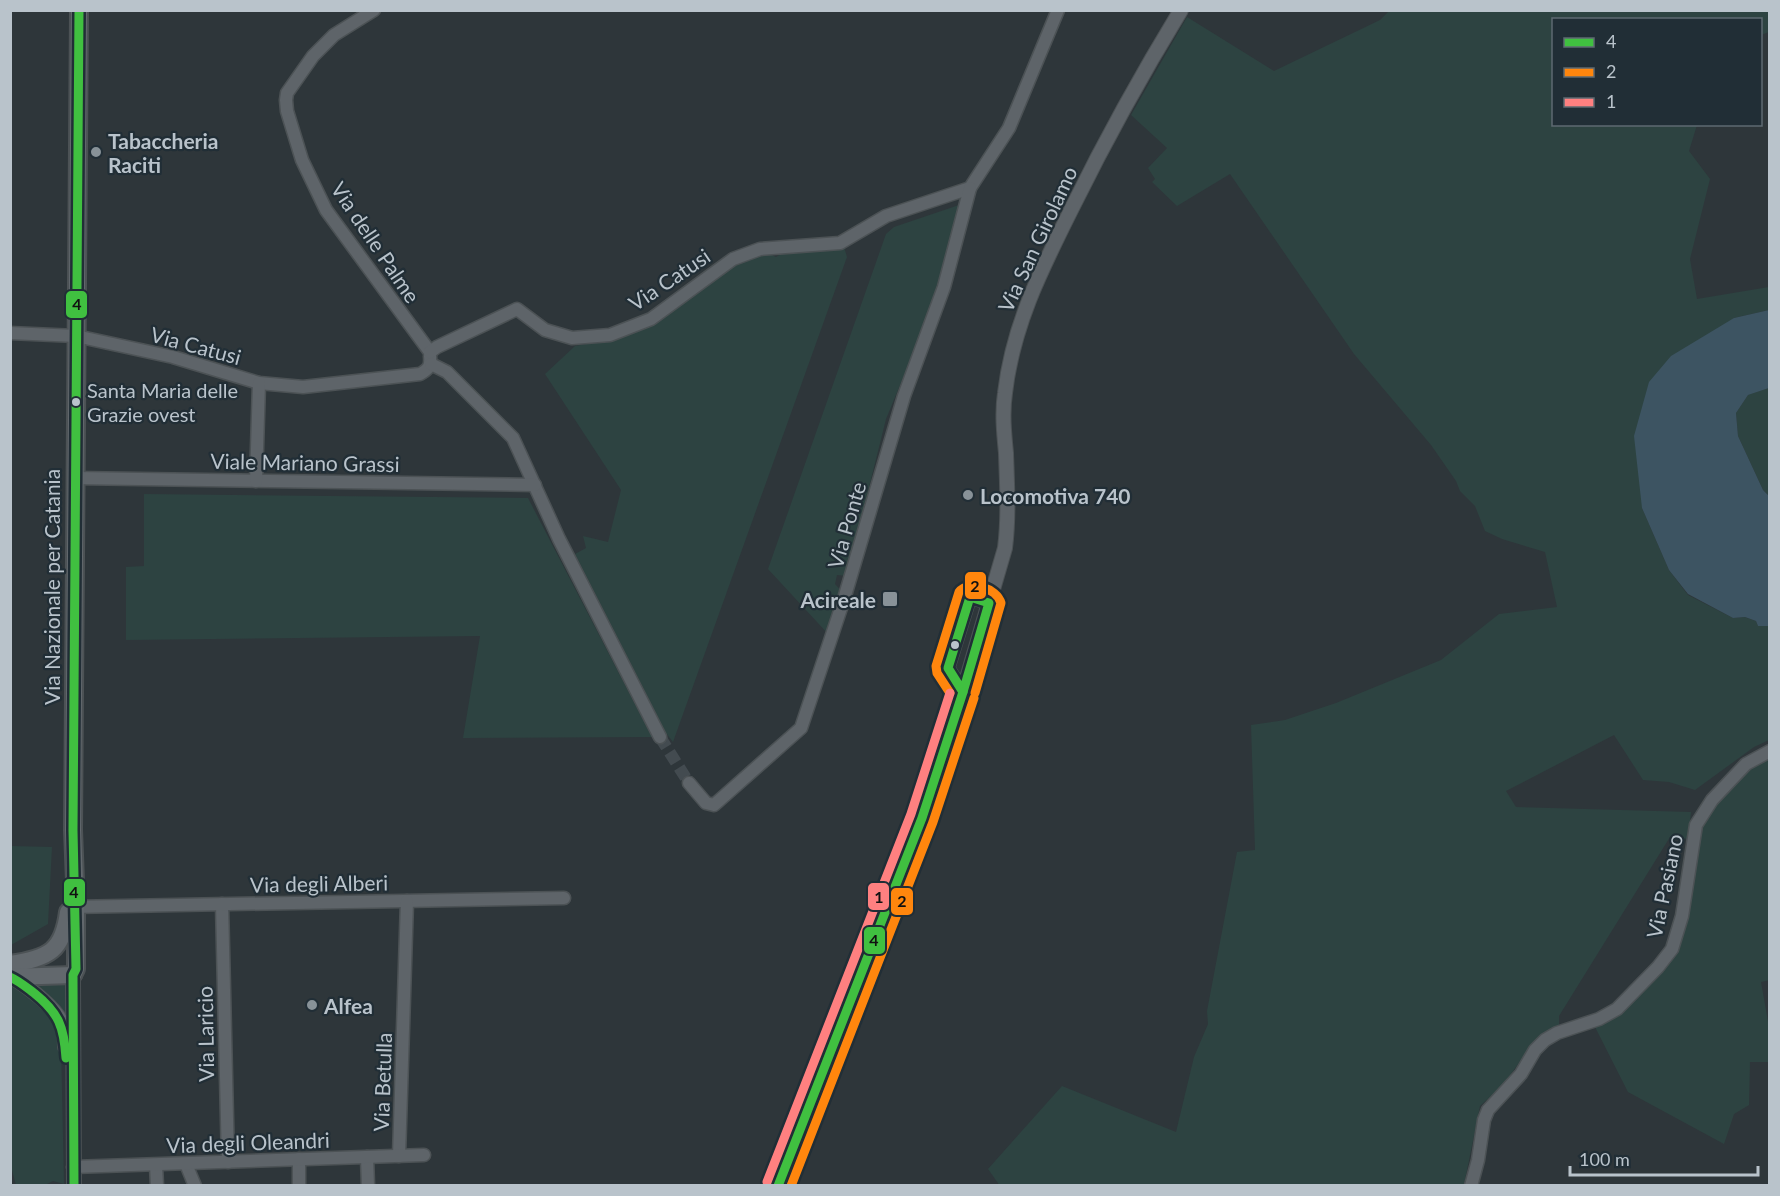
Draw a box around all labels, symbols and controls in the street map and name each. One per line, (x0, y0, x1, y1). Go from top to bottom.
legend (1552, 18, 1762, 126)
text: 4 (1606, 30, 1616, 52)
text: 2 (1606, 60, 1616, 82)
text: 1 (1606, 90, 1616, 112)
place label: Tabaccheria Raciti (108, 128, 218, 177)
marker: Tabaccheria Raciti (89, 145, 103, 159)
street label: Via San Girolamo (992, 162, 1082, 316)
street label: Via delle Palme (326, 177, 426, 307)
street label: Via Catusi (624, 243, 714, 315)
line badge: 4 (65, 290, 88, 319)
text: 4 (72, 294, 82, 313)
street label: Via Catusi (148, 321, 244, 369)
place label: Santa Maria delle Grazie ovest (87, 378, 238, 426)
marker: Santa Maria delle Grazie ovest (70, 396, 82, 408)
street label: Viale Mariano Grassi (210, 448, 400, 476)
street label: Via Nazionale per Catania (39, 469, 64, 705)
street label: Via Ponte (822, 479, 870, 571)
place label: Locomotiva 740 (980, 483, 1131, 508)
marker: Locomotiva 740 (961, 488, 975, 502)
line badge: 2 (964, 571, 987, 600)
text: 2 (970, 576, 980, 595)
place label: Acireale (799, 587, 876, 612)
marker: Acireale (881, 590, 899, 608)
unlabelled marker (949, 639, 961, 651)
street label: Via Pasiano (1641, 831, 1687, 940)
street label: Via degli Alberi (250, 869, 388, 897)
line badge: 4 (63, 878, 86, 907)
text: 4 (69, 882, 79, 901)
line badge: 1 (867, 882, 890, 911)
text: 1 (874, 887, 884, 906)
line badge: 2 (890, 887, 914, 916)
text: 2 (897, 891, 907, 910)
line badge: 4 (863, 926, 886, 955)
text: 4 (869, 930, 879, 949)
street label: Via Laricio (192, 986, 218, 1082)
place label: Alfea (323, 993, 373, 1018)
marker: Alfea (305, 998, 319, 1012)
street label: Via Betulla (368, 1032, 396, 1132)
street label: Via degli Oleandri (166, 1127, 330, 1157)
scale bar (1570, 1139, 1758, 1177)
text: 100 m (1579, 1148, 1630, 1170)

